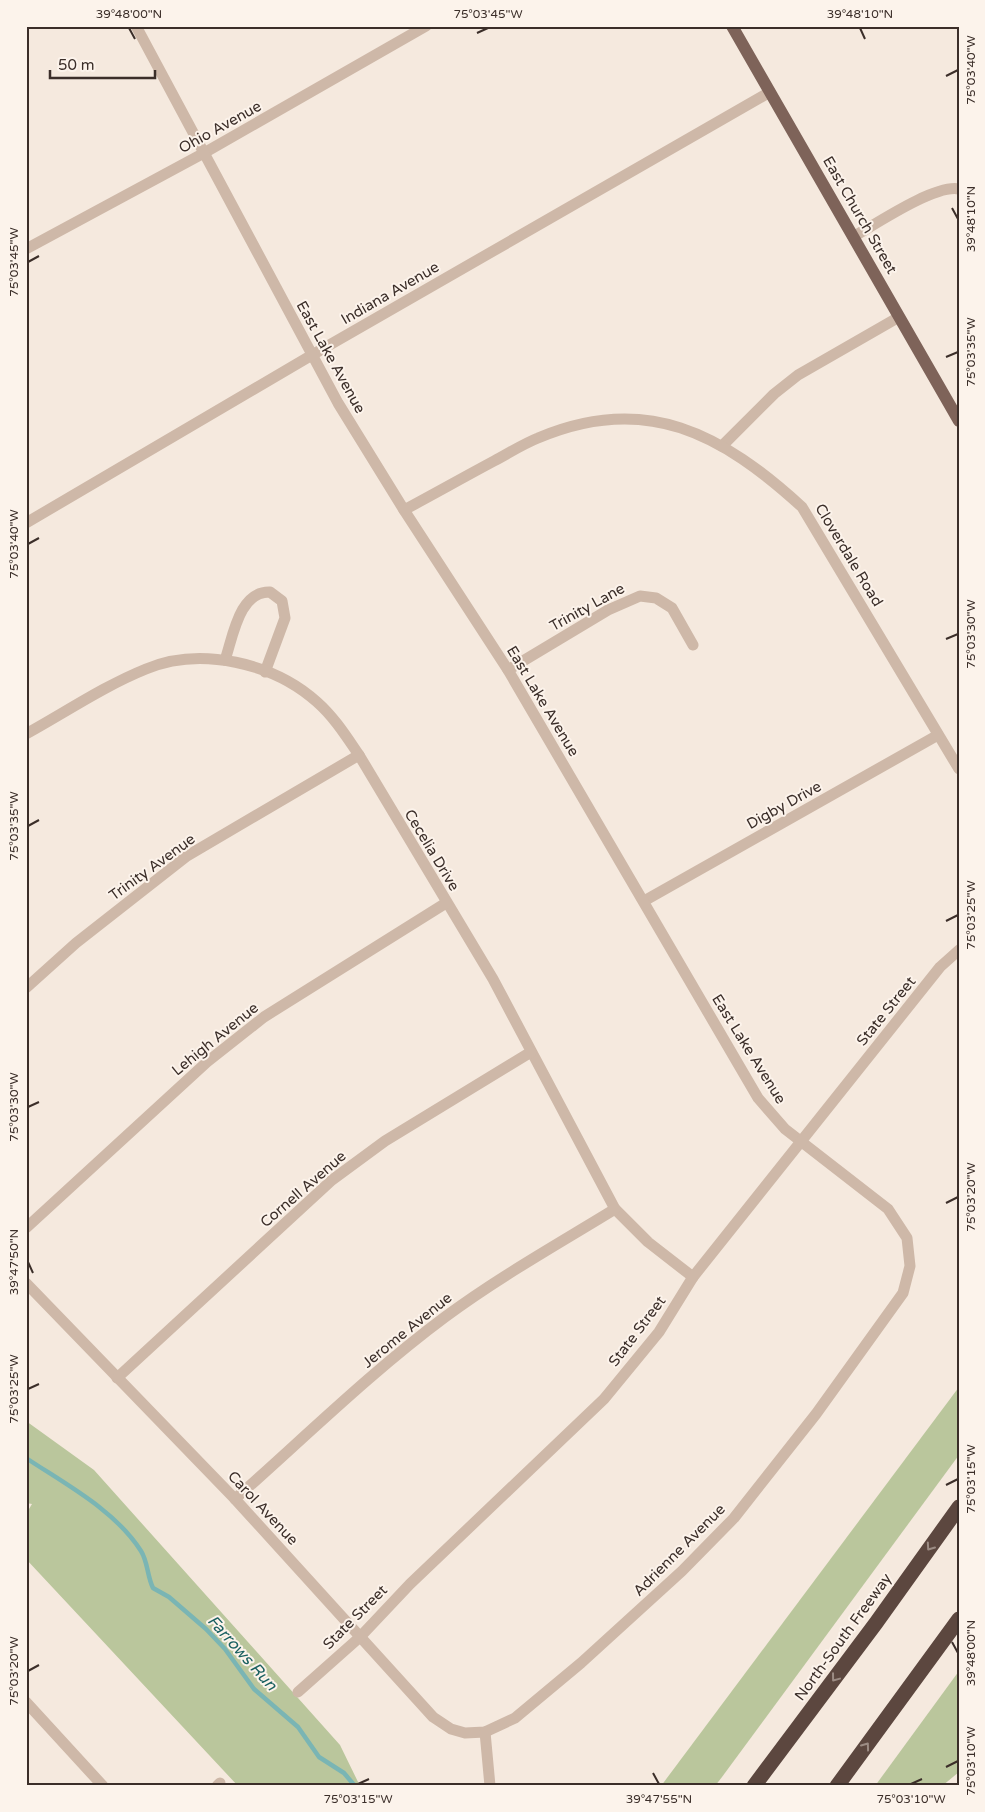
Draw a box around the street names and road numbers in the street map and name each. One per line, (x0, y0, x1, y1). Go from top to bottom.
street label: Ohio Avenue (176, 97, 264, 157)
street label: East Church Street (819, 153, 901, 277)
street label: Indiana Avenue (338, 258, 442, 328)
street label: East Lake Avenue (293, 298, 369, 416)
street label: Cloverdale Road (811, 500, 887, 610)
street label: Trinity Lane (546, 579, 628, 635)
street label: East Lake Avenue (503, 642, 583, 760)
street label: Digby Drive (744, 777, 824, 833)
street label: Cecelia Drive (401, 806, 463, 894)
street label: Trinity Avenue (105, 830, 199, 904)
street label: State Street (853, 973, 920, 1049)
street label: East Lake Avenue (708, 991, 790, 1107)
street label: Lehigh Avenue (168, 999, 262, 1079)
street label: Cornell Avenue (256, 1147, 350, 1231)
street label: Jerome Avenue (359, 1288, 455, 1372)
street label: State Street (605, 1292, 670, 1370)
street label: Carol Avenue (224, 1467, 302, 1549)
street label: Adrienne Avenue (629, 1500, 729, 1600)
street label: North-South Freeway (791, 1570, 895, 1704)
street label: State Street (319, 1581, 391, 1653)

